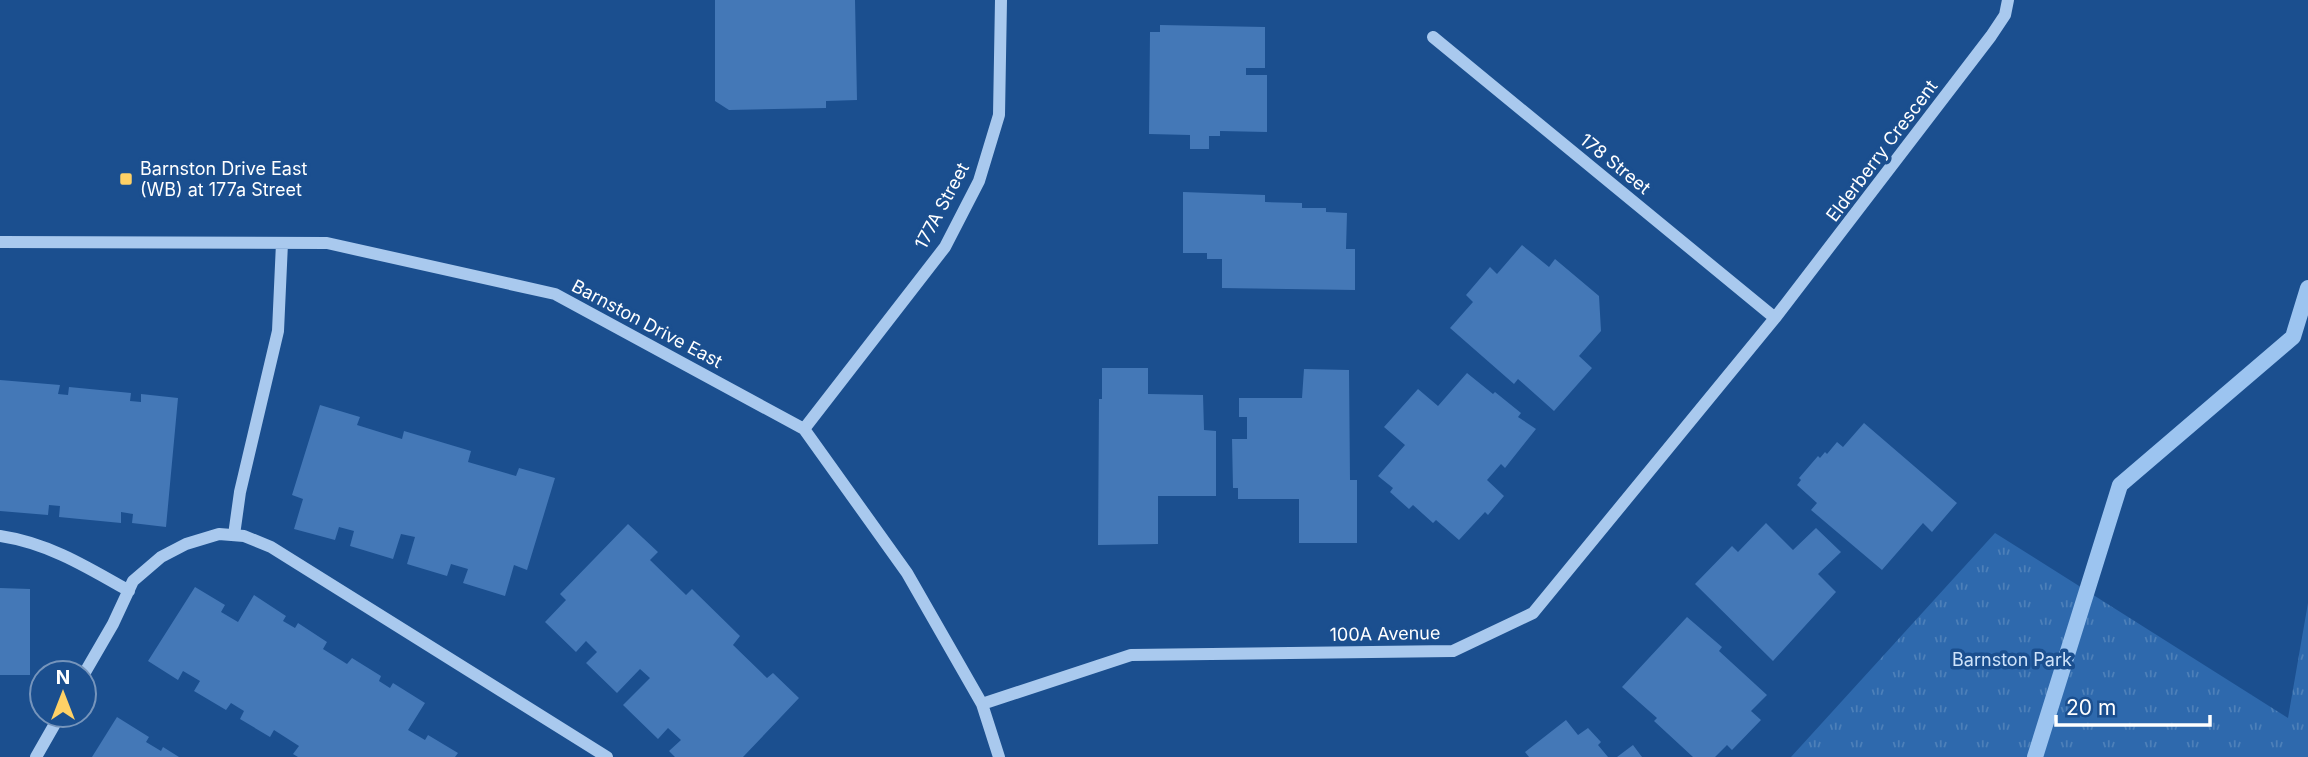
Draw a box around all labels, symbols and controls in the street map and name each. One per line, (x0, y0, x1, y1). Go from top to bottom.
street label: Elderberry Crescent (1822, 76, 1942, 225)
street label: 178 Street (1576, 129, 1655, 198)
place label: Barnston Drive East (WB) at 177a Street (140, 158, 307, 200)
street label: 177A Street (910, 159, 973, 252)
marker: Barnston Drive East (WB) at 177a Street (118, 171, 134, 187)
street label: Barnston Drive East (568, 275, 726, 372)
street label: 100A Avenue (1329, 622, 1441, 645)
park label: Barnston Park (1952, 649, 2072, 670)
north arrow (28, 659, 98, 729)
text: N (56, 666, 70, 689)
scale bar (2056, 684, 2210, 728)
text: 20 m (2066, 695, 2116, 720)

